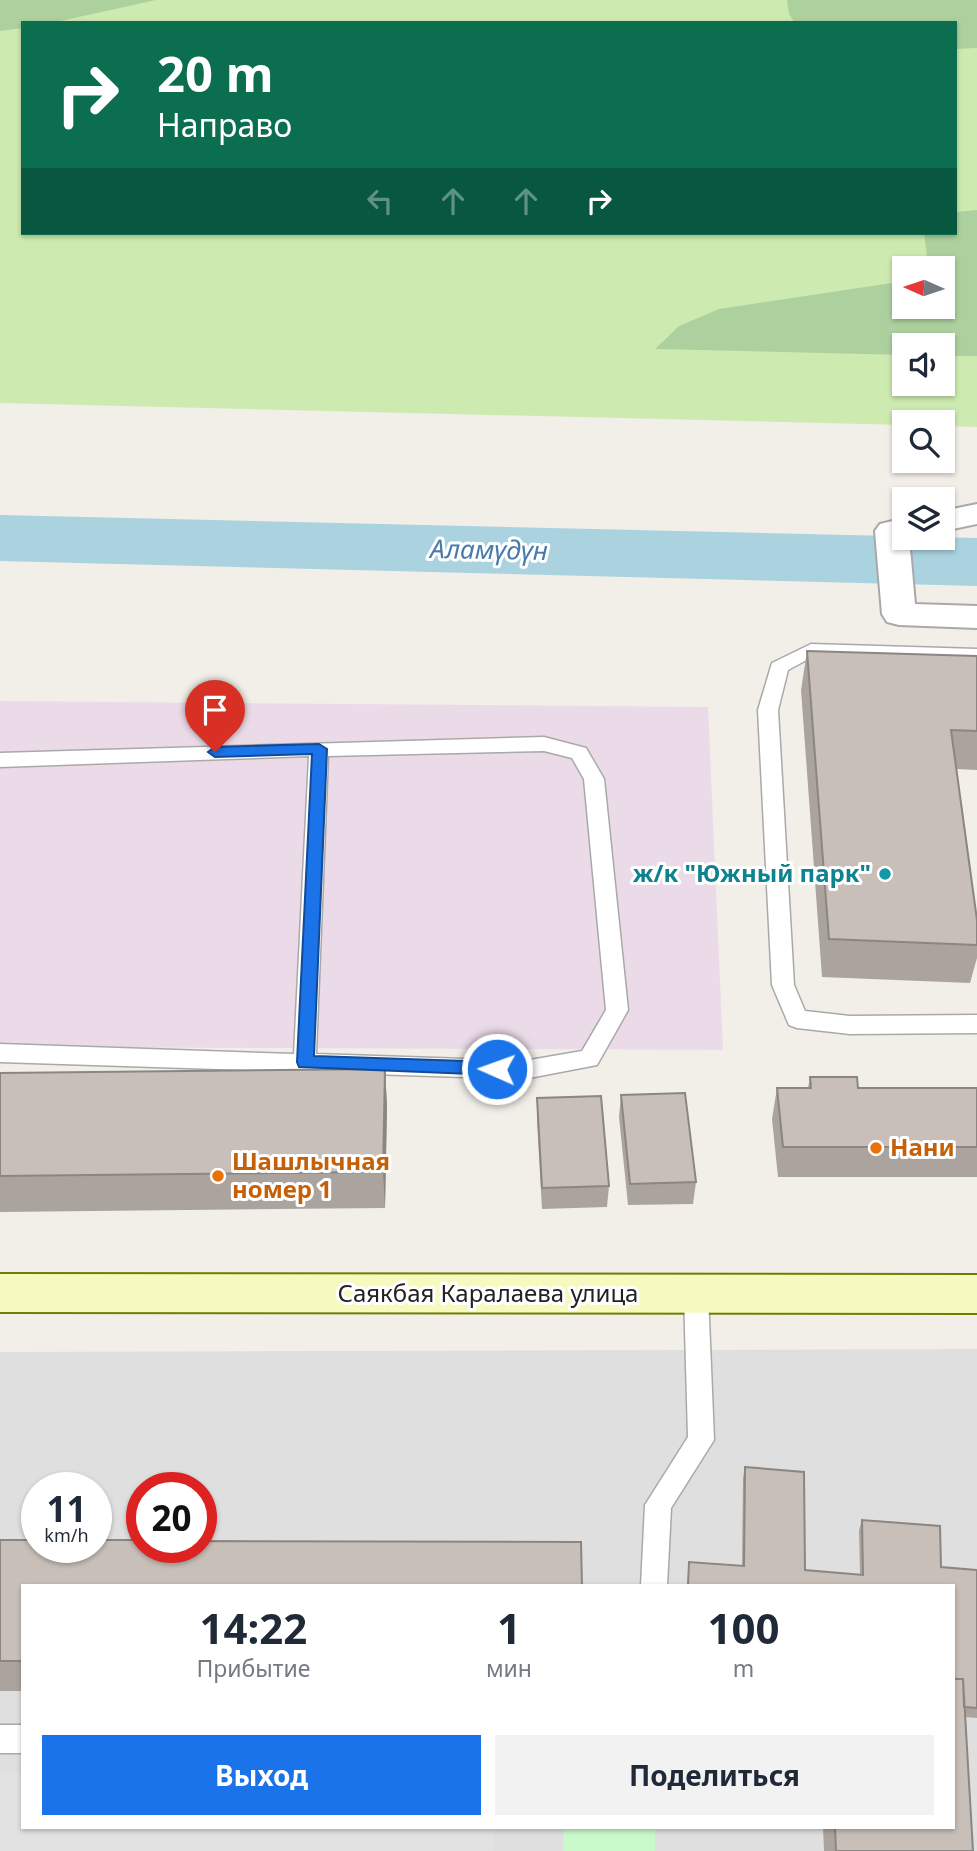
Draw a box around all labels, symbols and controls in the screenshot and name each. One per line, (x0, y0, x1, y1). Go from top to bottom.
text: 20 m (157, 40, 274, 106)
icon: right (42, 49, 133, 140)
text: Направо (157, 103, 292, 146)
icon: left (361, 182, 399, 220)
icon: ahead (434, 182, 472, 220)
icon: ahead (507, 182, 545, 220)
icon: right (580, 182, 618, 220)
north arrow (892, 256, 956, 318)
map controls (892, 256, 955, 550)
button: sound (892, 333, 955, 396)
button: search (892, 410, 955, 473)
button: layers (892, 487, 955, 550)
water label: Аламүдүн (428, 530, 548, 568)
pin (185, 680, 245, 752)
icon: arrive (196, 691, 234, 729)
place label: ж/к "Южный парк" (633, 856, 871, 889)
marker: ж/к "Южный парк" (877, 866, 893, 882)
position arrow (460, 1032, 534, 1106)
place label: Нани (890, 1130, 955, 1163)
marker: Нани (868, 1140, 884, 1156)
place label: Шашлычная номер 1 (232, 1144, 390, 1205)
marker: Шашлычная номер 1 (210, 1168, 226, 1184)
street label: Саякбая Каралаева улица (338, 1276, 638, 1309)
speed limit sign: 20 (126, 1472, 217, 1563)
text: 11 (46, 1485, 87, 1532)
text: km/h (44, 1523, 89, 1547)
text: 14:22 (200, 1599, 307, 1656)
text: 1 (497, 1599, 521, 1656)
text: 100 (707, 1599, 780, 1656)
text: Прибытие (196, 1652, 310, 1684)
text: мин (486, 1652, 532, 1684)
text: m (733, 1652, 754, 1684)
button: Выход (42, 1735, 481, 1815)
button: Поделиться (495, 1735, 934, 1815)

